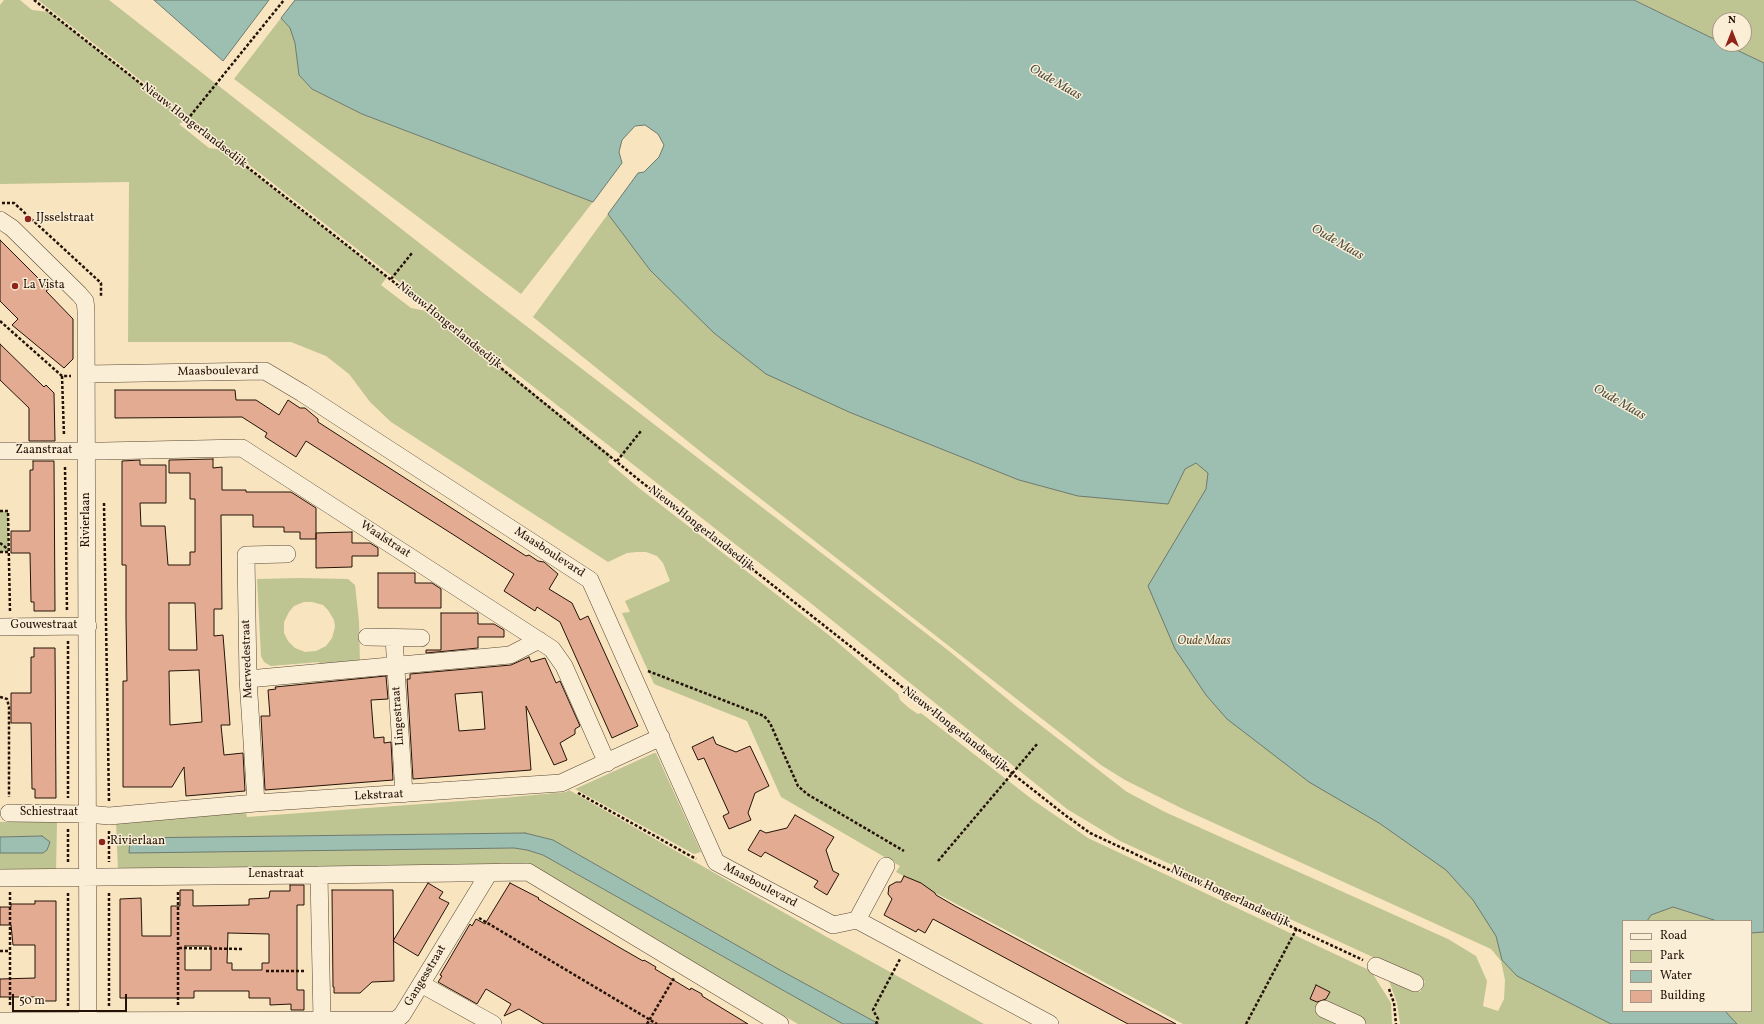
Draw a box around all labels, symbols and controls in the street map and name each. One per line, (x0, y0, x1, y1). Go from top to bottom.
north arrow (1712, 12, 1752, 52)
text: N (1728, 13, 1736, 28)
water label: Oude Maas (1026, 62, 1084, 104)
street label: Nieuw Hongerlandsedijk (138, 80, 250, 172)
place label: IJsselstraat (36, 212, 94, 226)
marker: IJsselstraat (23, 214, 33, 224)
water label: Oude Maas (1308, 222, 1366, 264)
place label: La Vista (23, 279, 65, 293)
street label: Nieuw Hongerlandsedijk (394, 279, 504, 373)
marker: La Vista (10, 281, 20, 291)
street label: Maasboulevard (177, 364, 259, 380)
water label: Oude Maas (1590, 382, 1648, 424)
street label: Zaanstraat (15, 444, 73, 458)
street label: Nieuw Hongerlandsedijk (645, 483, 757, 575)
street label: Rivierlaan (80, 492, 94, 548)
street label: Waalstraat (357, 518, 413, 562)
street label: Maasboulevard (511, 525, 587, 581)
street label: Gouwestraat (11, 619, 77, 633)
street label: Merwedestraat (239, 619, 257, 699)
park label: Oude Maas (1177, 635, 1231, 649)
street label: Nieuw Hongerlandsedijk (899, 684, 1011, 776)
street label: Lingestraat (390, 686, 408, 746)
street label: Lekstraat (354, 788, 404, 804)
street label: Schiestraat (20, 806, 78, 820)
place label: Rivierlaan (110, 835, 165, 849)
marker: Rivierlaan (97, 837, 107, 847)
street label: Maasboulevard (721, 861, 799, 911)
street label: Nieuw Hongerlandsedijk (1168, 863, 1292, 931)
street label: Lenastraat (248, 868, 304, 882)
legend (1622, 920, 1752, 1012)
text: Road (1660, 928, 1687, 944)
street label: Gangesstraat (402, 943, 450, 1009)
text: Park (1660, 948, 1685, 964)
text: Water (1660, 968, 1692, 984)
scale bar (14, 986, 129, 1012)
text: Building (1660, 988, 1705, 1004)
text: 50 m (19, 993, 45, 1009)

